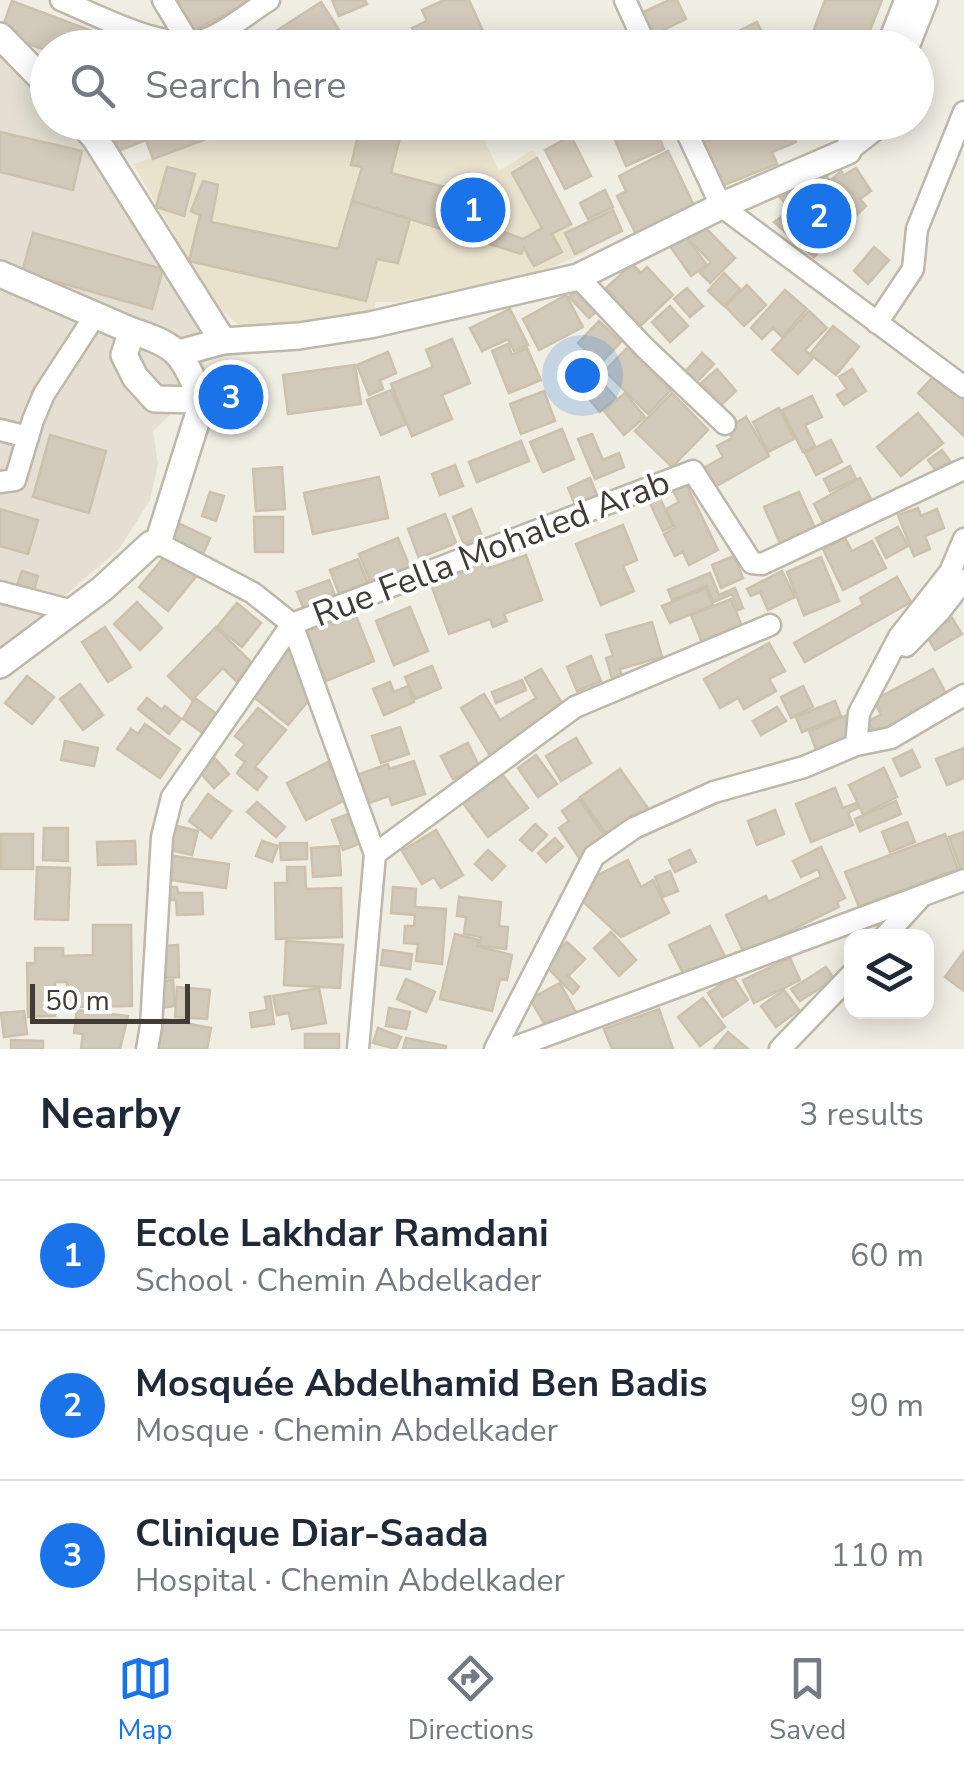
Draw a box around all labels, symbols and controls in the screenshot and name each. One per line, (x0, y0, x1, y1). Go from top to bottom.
search box (30, 30, 934, 140)
icon: search (65, 58, 120, 113)
text: Search here (145, 60, 346, 111)
pin: 1 (440, 172, 506, 248)
pin: 2 (786, 178, 852, 254)
your location (557, 350, 608, 401)
pin: 3 (198, 360, 264, 434)
street label: Rue Fella Mohaled Arab (306, 459, 676, 638)
map controls (844, 929, 934, 1019)
button: layers (844, 929, 934, 1019)
scale bar (30, 979, 190, 1024)
text: 50 m (45, 982, 110, 1020)
text: Nearby (40, 1086, 181, 1143)
text: 3 results (799, 1093, 924, 1136)
text: Ecole Lakhdar Ramdani (135, 1208, 549, 1259)
text: 1 (63, 1234, 82, 1277)
text: 60 m (850, 1234, 924, 1277)
text: School · Chemin Abdelkader (135, 1259, 542, 1302)
text: Mosquée Abdelhamid Ben Badis (135, 1358, 708, 1409)
text: 2 (63, 1384, 82, 1427)
text: 90 m (850, 1384, 924, 1427)
text: Mosque · Chemin Abdelkader (135, 1409, 558, 1452)
text: Clinique Diar-Saada (135, 1508, 489, 1559)
text: 3 (63, 1534, 82, 1577)
text: 110 m (831, 1534, 924, 1577)
text: Hospital · Chemin Abdelkader (135, 1559, 565, 1602)
tab: Map (118, 1651, 173, 1749)
tab: Directions (408, 1651, 534, 1749)
tab: Saved (769, 1651, 846, 1749)

